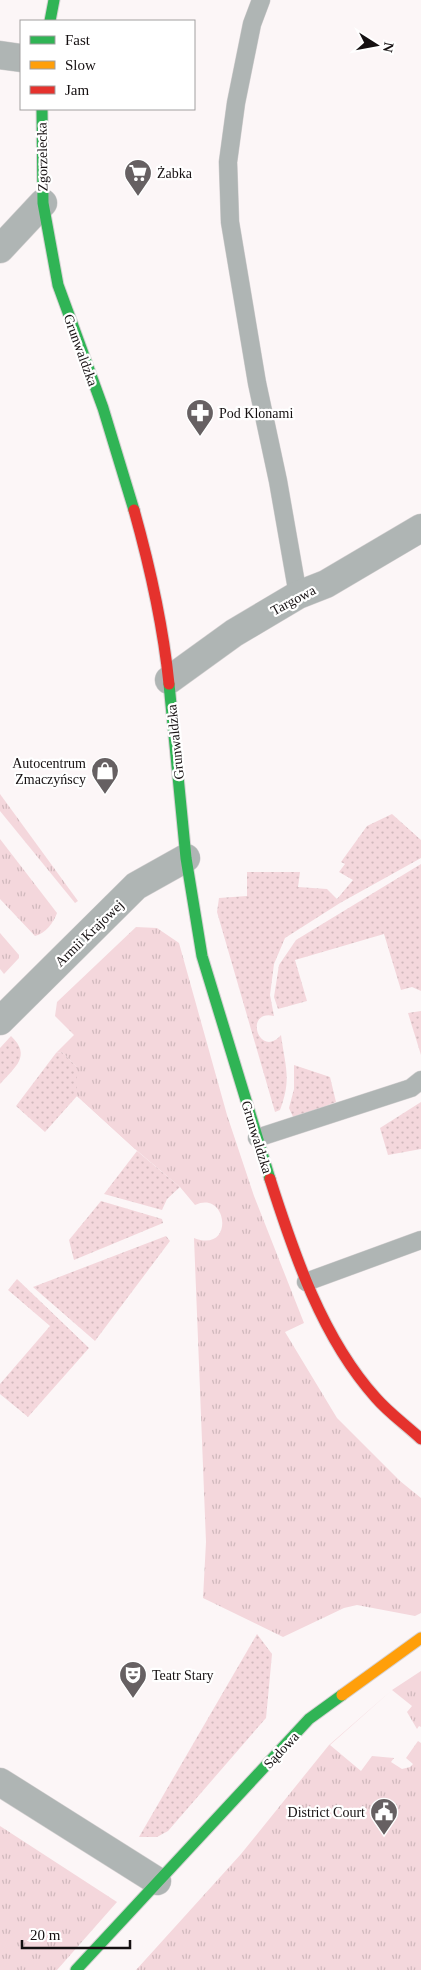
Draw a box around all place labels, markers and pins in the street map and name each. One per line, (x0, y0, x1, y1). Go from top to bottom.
supermarket icon: Żabka (123, 158, 153, 197)
place label: Żabka (157, 166, 193, 181)
pharmacy icon: Pod Klonami (185, 398, 215, 437)
place label: Pod Klonami (219, 406, 293, 421)
place label: Autocentrum Zmaczyńscy (12, 756, 86, 787)
shop icon: Autocentrum Zmaczyńscy (90, 756, 120, 795)
theatre icon: Teatr Stary (118, 1660, 148, 1699)
place label: Teatr Stary (152, 1668, 214, 1683)
public building icon: District Court (369, 1797, 399, 1836)
place label: District Court (288, 1805, 365, 1820)

